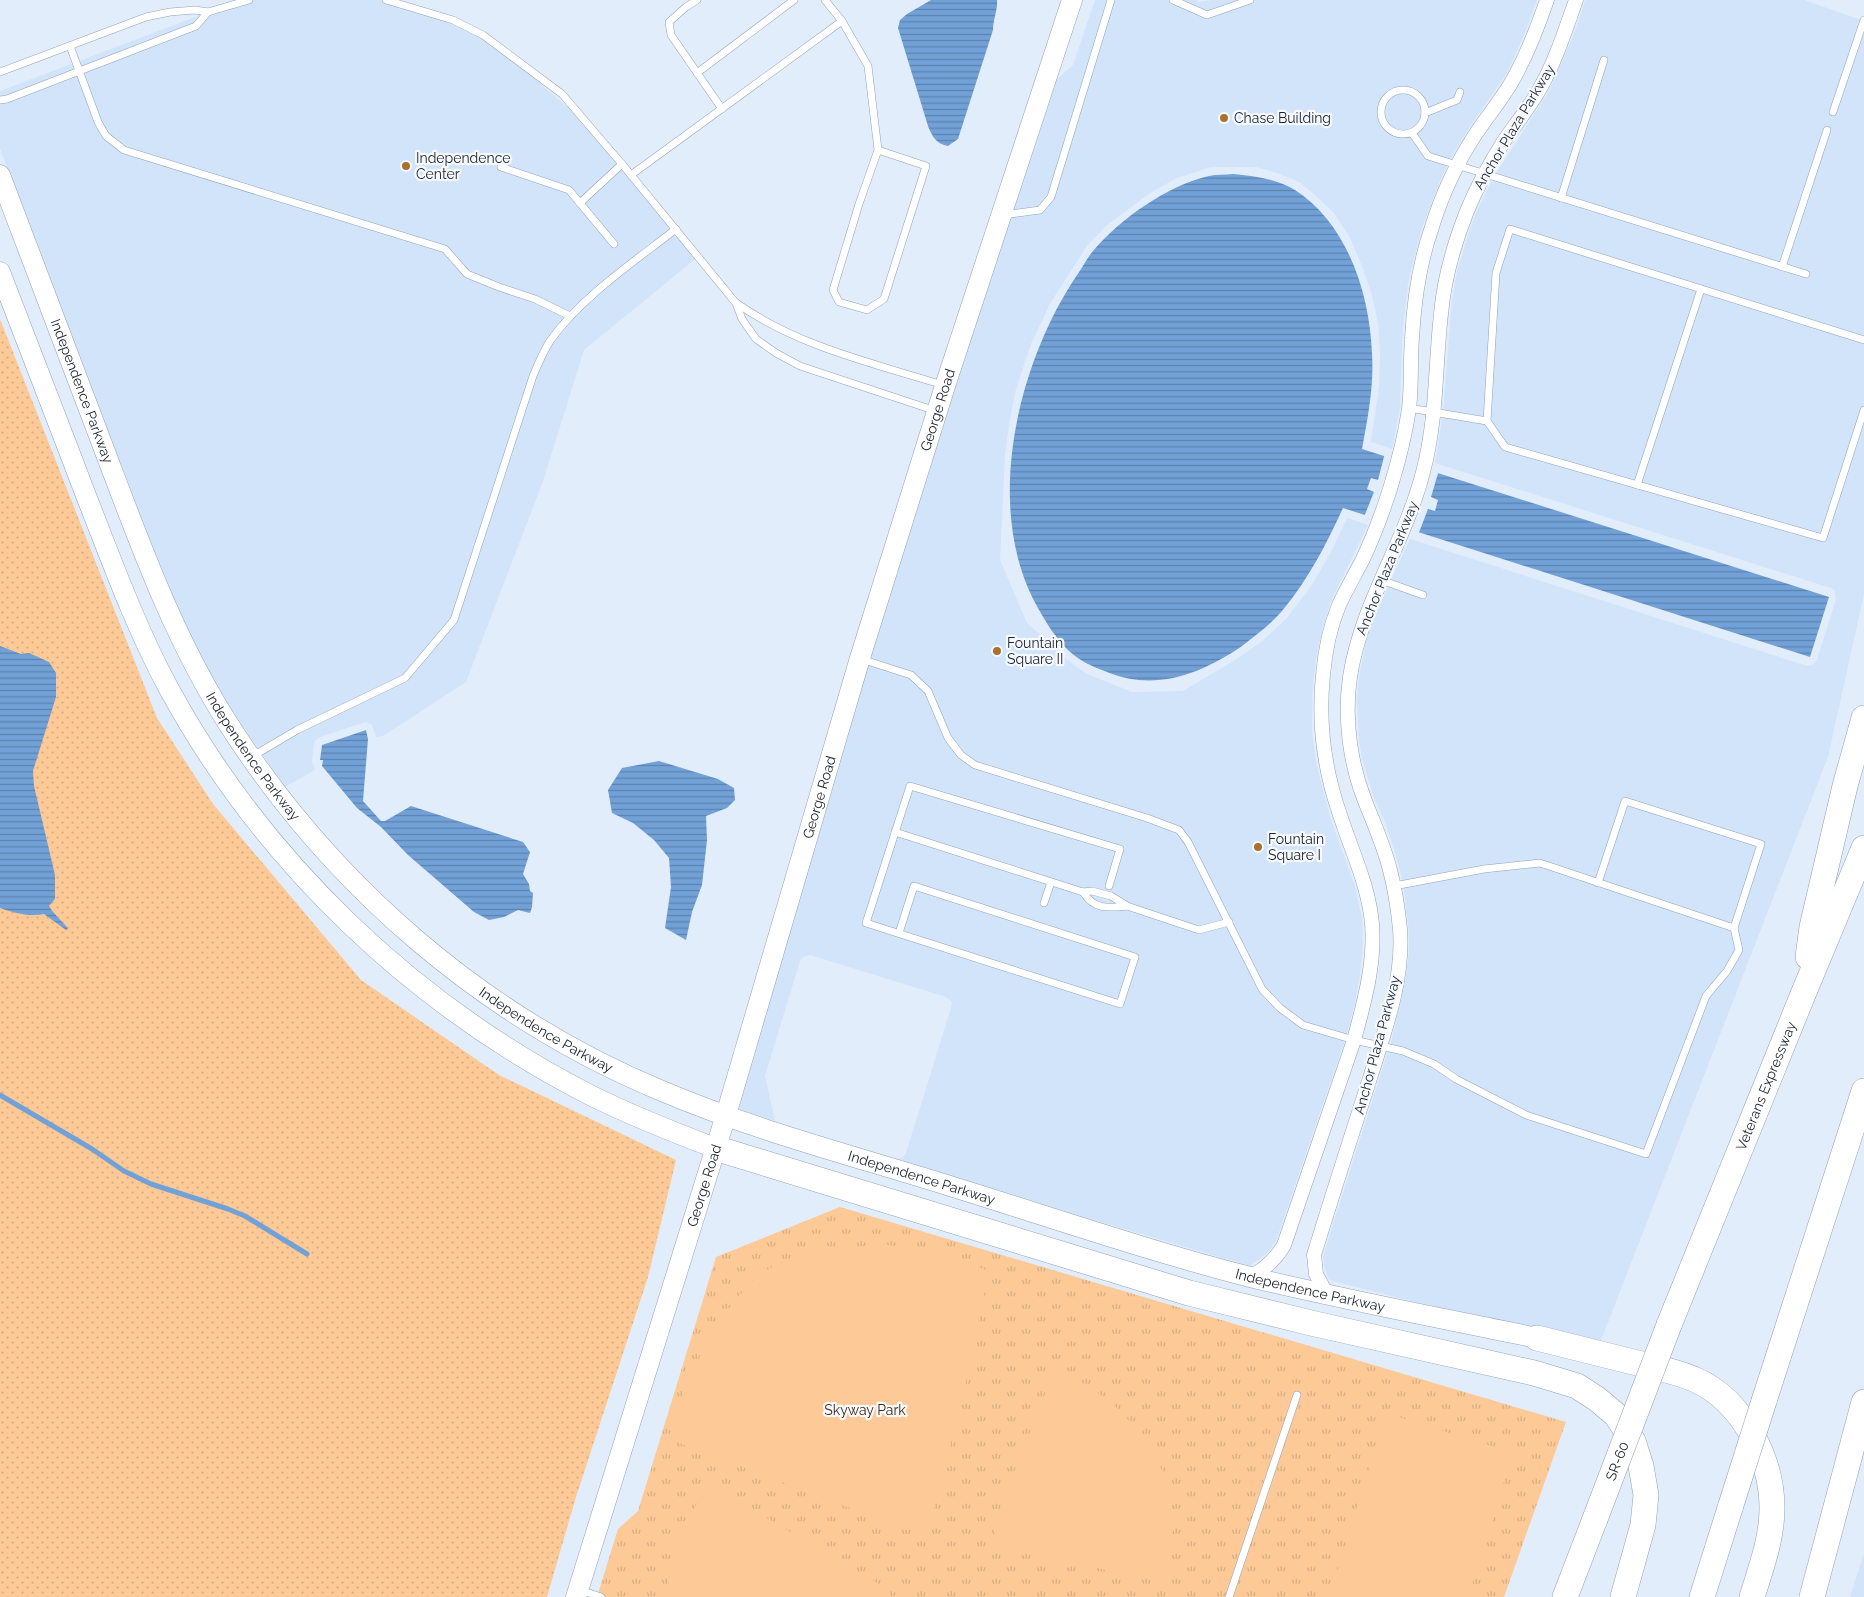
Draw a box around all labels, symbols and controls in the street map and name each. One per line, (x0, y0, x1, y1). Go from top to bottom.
street label: Anchor Plaza Parkway (1470, 61, 1558, 192)
place label: Chase Building (1234, 110, 1331, 126)
marker: Chase Building (1218, 112, 1230, 124)
place label: Independence Center (416, 150, 511, 182)
marker: Independence Center (400, 160, 412, 172)
street label: Independence Parkway (48, 317, 117, 466)
street label: George Road (917, 367, 958, 453)
street label: Anchor Plaza Parkway (1353, 498, 1421, 637)
place label: Fountain Square II (1007, 635, 1064, 667)
marker: Fountain Square II (991, 645, 1003, 657)
street label: Independence Parkway (203, 689, 304, 824)
street label: George Road (799, 754, 839, 840)
place label: Fountain Square I (1268, 831, 1324, 863)
marker: Fountain Square I (1252, 841, 1264, 853)
street label: Anchor Plaza Parkway (1351, 973, 1403, 1116)
street label: Independence Parkway (476, 984, 616, 1076)
street label: Veterans Expressway (1733, 1019, 1799, 1153)
street label: George Road (684, 1142, 724, 1229)
street label: Independence Parkway (846, 1148, 997, 1208)
street label: Independence Parkway (1234, 1266, 1387, 1315)
park label: Skyway Park (824, 1402, 906, 1418)
street label: SR-60 (1602, 1439, 1632, 1483)

